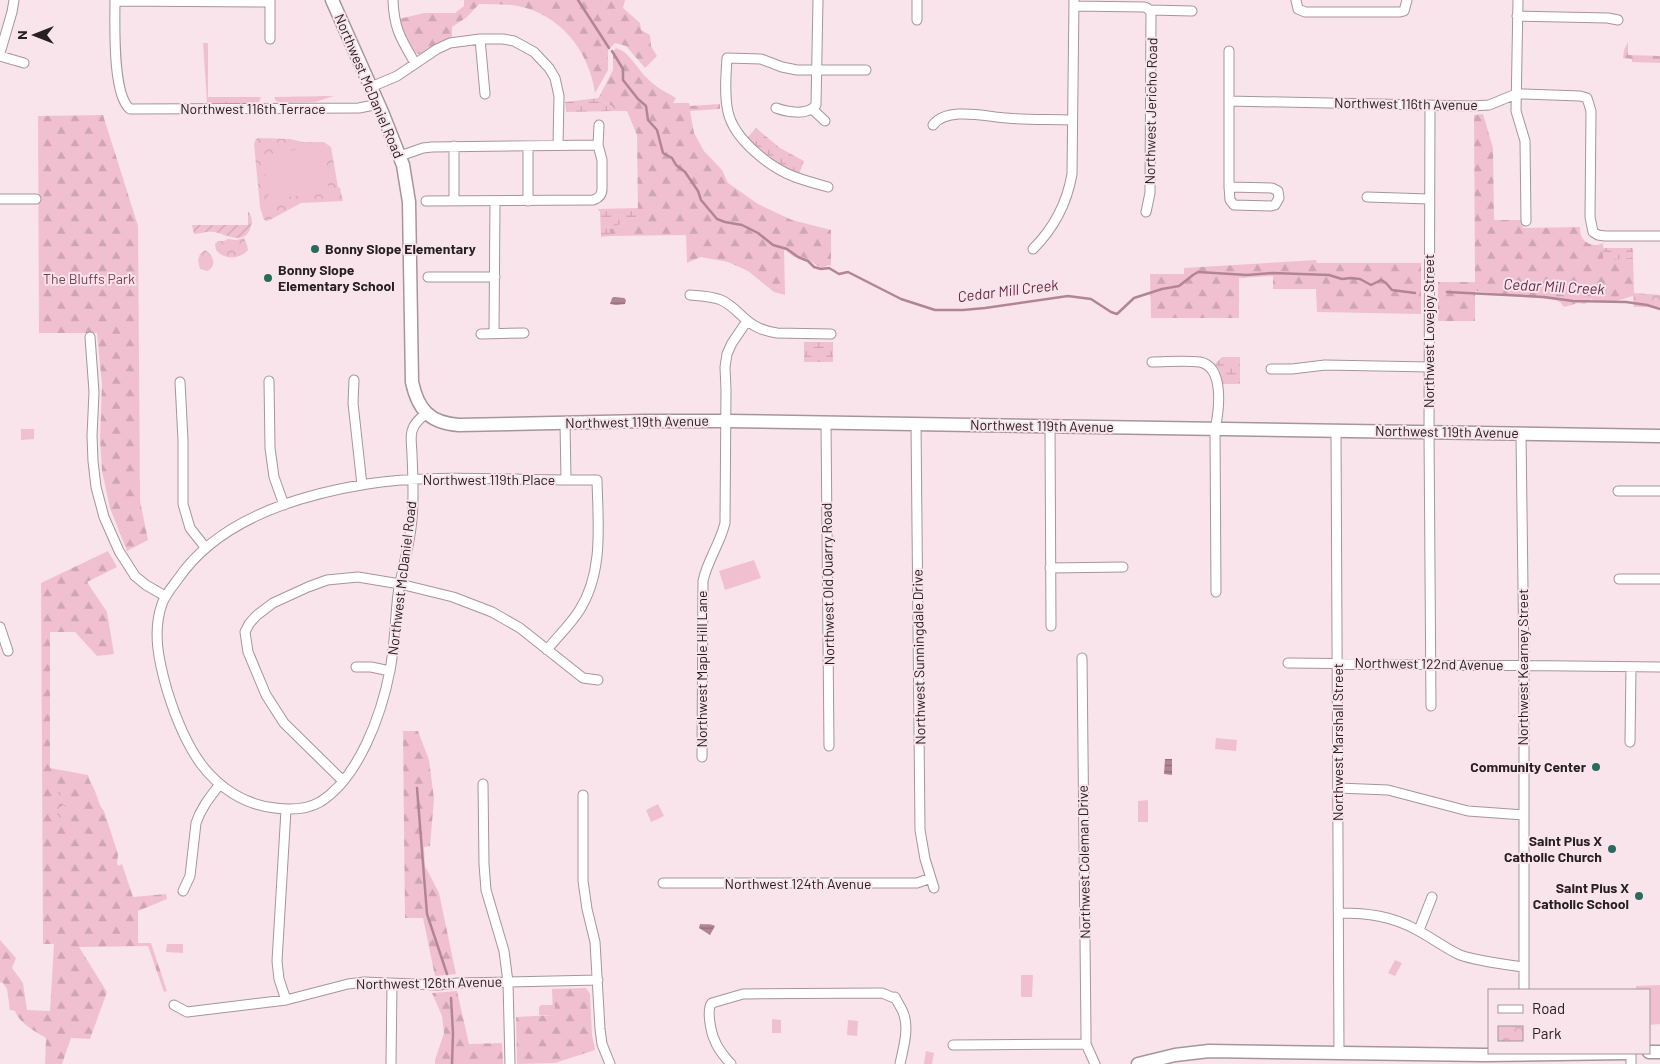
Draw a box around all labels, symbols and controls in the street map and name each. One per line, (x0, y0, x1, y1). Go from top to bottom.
north arrow (10, 10, 60, 60)
street label: Northwest McDaniel Road (331, 11, 408, 161)
text: N (13, 30, 30, 40)
street label: Northwest Jericho Road (1141, 37, 1160, 185)
street label: Northwest 116th Avenue (1334, 94, 1478, 113)
street label: Northwest 116th Terrace (180, 100, 326, 117)
place label: Bonny Slope Elementary (325, 240, 476, 257)
marker: Bonny Slope Elementary (309, 243, 321, 255)
street label: Northwest Lovejoy Street (1420, 254, 1437, 408)
place label: Bonny Slope Elementary School (278, 261, 395, 294)
park label: The Bluffs Park (43, 270, 135, 287)
marker: Bonny Slope Elementary School (262, 272, 274, 284)
water label: Cedar Mill Creek (1503, 274, 1606, 298)
water label: Cedar Mill Creek (957, 275, 1060, 305)
street label: Northwest 119th Avenue (565, 412, 709, 431)
street label: Northwest 119th Avenue (970, 416, 1114, 435)
street label: Northwest 119th Avenue (1375, 422, 1519, 441)
street label: Northwest 119th Place (423, 471, 555, 488)
street label: Northwest McDaniel Road (384, 500, 419, 656)
street label: Northwest Old Quarry Road (818, 503, 837, 665)
street label: Northwest Sunningdale Drive (908, 569, 929, 745)
street label: Northwest Kearney Street (1514, 589, 1531, 745)
street label: Northwest Maple Hill Lane (693, 590, 710, 748)
street label: Northwest 122nd Avenue (1354, 654, 1504, 673)
street label: Northwest Marshall Street (1329, 663, 1346, 821)
place label: Community Center (1470, 758, 1587, 775)
marker: Community Center (1590, 761, 1602, 773)
street label: Northwest Coleman Drive (1074, 785, 1093, 939)
place label: Saint Pius X Catholic Church (1504, 832, 1602, 865)
marker: Saint Pius X Catholic Church (1606, 843, 1618, 855)
street label: Northwest 124th Avenue (725, 875, 871, 892)
place label: Saint Pius X Catholic School (1533, 879, 1629, 912)
marker: Saint Pius X Catholic School (1633, 890, 1645, 902)
street label: Northwest 126th Avenue (356, 973, 502, 992)
legend (1488, 989, 1650, 1054)
text: Road (1532, 999, 1565, 1017)
text: Park (1532, 1024, 1562, 1042)

